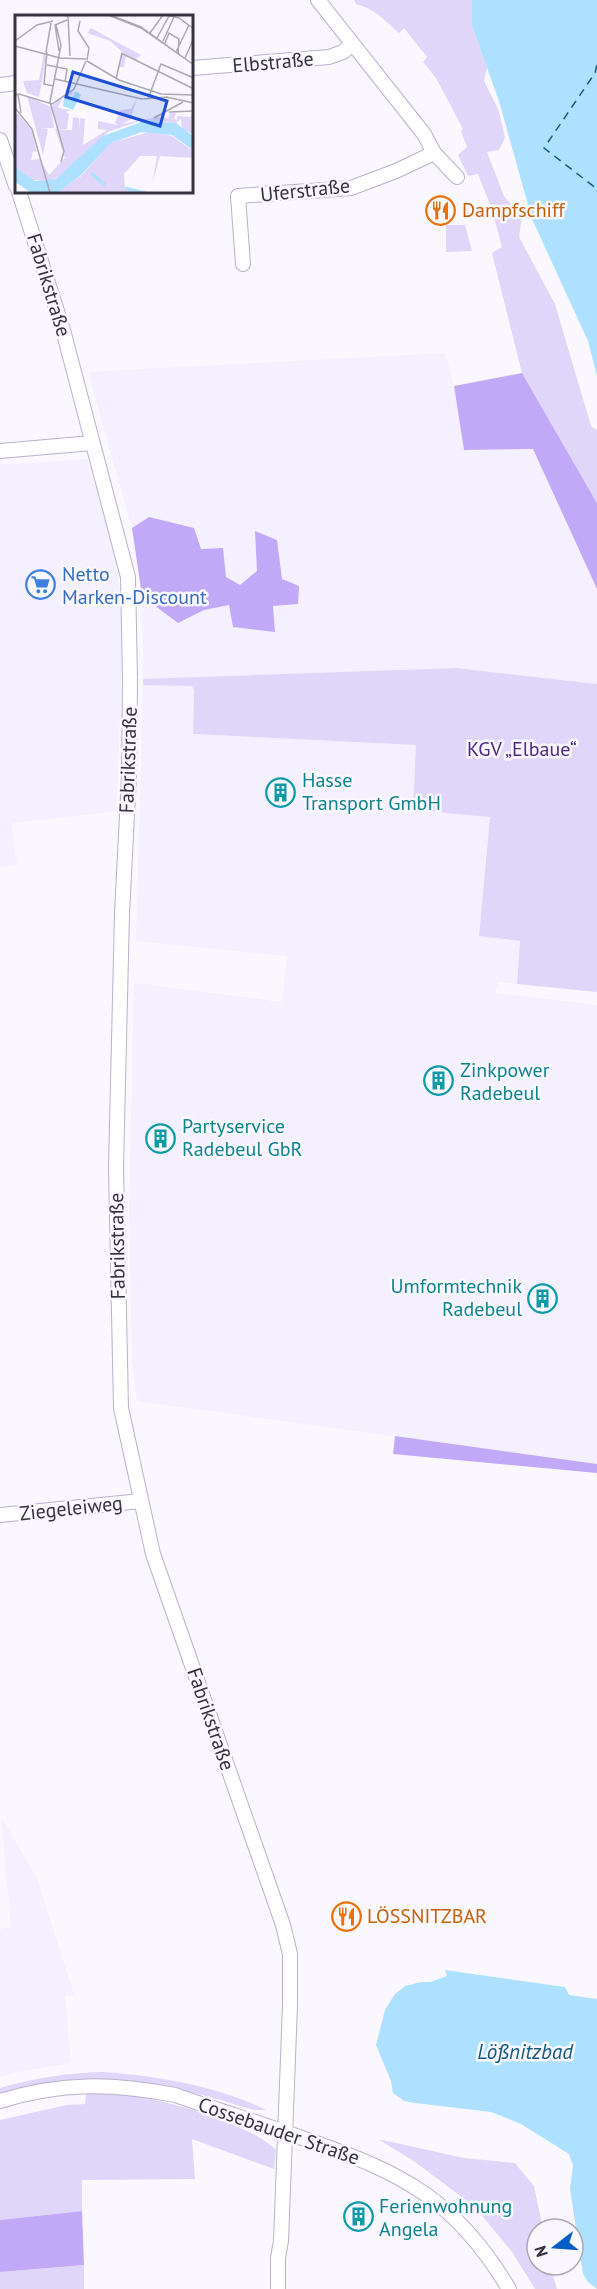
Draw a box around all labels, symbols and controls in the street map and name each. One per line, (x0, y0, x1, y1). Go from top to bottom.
inset map (15, 15, 194, 194)
street label: Elbstraße (231, 46, 315, 78)
street label: Uferstraße (259, 172, 351, 208)
restaurant icon: Dampfschiff (425, 194, 457, 226)
place label: Dampfschiff (462, 197, 566, 223)
street label: Fabrikstraße (21, 230, 77, 340)
place label: Netto Marken-Discount (62, 561, 207, 610)
supermarket icon: Netto Marken-Discount (25, 569, 57, 601)
street label: Fabrikstraße (113, 706, 143, 814)
park label: KGV „Elbaue“ (467, 736, 577, 762)
place label: Hasse Transport GmbH (302, 767, 441, 816)
building icon: Hasse Transport GmbH (265, 776, 297, 808)
place label: Zinkpower Radebeul (460, 1057, 550, 1106)
building icon: Zinkpower Radebeul (423, 1065, 455, 1097)
place label: Partyservice Radebeul GbR (182, 1113, 302, 1162)
building icon: Partyservice Radebeul GbR (145, 1122, 177, 1154)
street label: Fabrikstraße (103, 1192, 131, 1300)
place label: Umformtechnik Radebeul (390, 1273, 522, 1322)
building icon: Umformtechnik Radebeul (527, 1282, 559, 1314)
street label: Ziegeleiweg (18, 1490, 124, 1526)
street label: Fabrikstraße (181, 1664, 241, 1774)
restaurant icon: LÖSSNITZBAR (330, 1900, 362, 1932)
place label: LÖSSNITZBAR (367, 1903, 487, 1929)
water label: Lößnitzbad (477, 2038, 574, 2065)
street label: Cossebauder Straße (195, 2091, 363, 2171)
place label: Ferienwohnung Angela (379, 2193, 512, 2242)
building icon: Ferienwohnung Angela (342, 2201, 374, 2233)
north arrow (525, 2217, 585, 2277)
text: N (530, 2243, 552, 2259)

